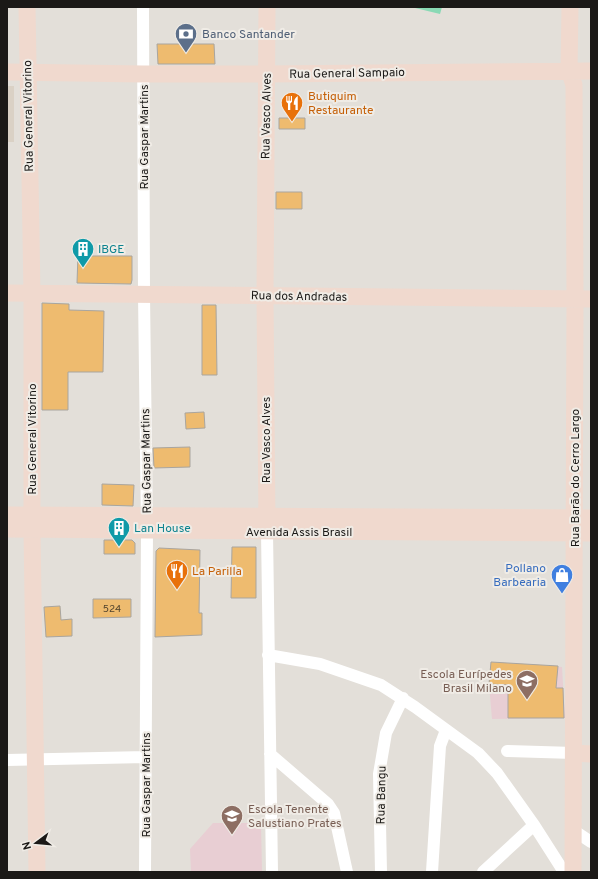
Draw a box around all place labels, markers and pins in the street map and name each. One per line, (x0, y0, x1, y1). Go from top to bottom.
bank icon: Banco Santander (173, 21, 199, 54)
place label: Banco Santander (202, 27, 295, 43)
place label: Butiquim Restaurante (308, 89, 373, 119)
restaurant icon: Butiquim Restaurante (279, 90, 305, 123)
building icon: IBGE (70, 236, 96, 269)
place label: IBGE (98, 242, 125, 258)
building icon: Lan House (106, 515, 132, 548)
place label: Lan House (134, 521, 191, 537)
restaurant icon: La Parilla (164, 558, 190, 591)
place label: Pollano Barbearia (493, 561, 546, 591)
shop icon: Pollano Barbearia (549, 562, 575, 595)
place label: La Parilla (192, 564, 242, 580)
place label: Escola Eurípedes Brasil Milano (420, 667, 512, 697)
school or university icon: Escola Eurípedes Brasil Milano (514, 668, 540, 701)
place label: Escola Tenente Salustiano Prates (248, 802, 342, 832)
school or university icon: Escola Tenente Salustiano Prates (219, 803, 245, 836)

